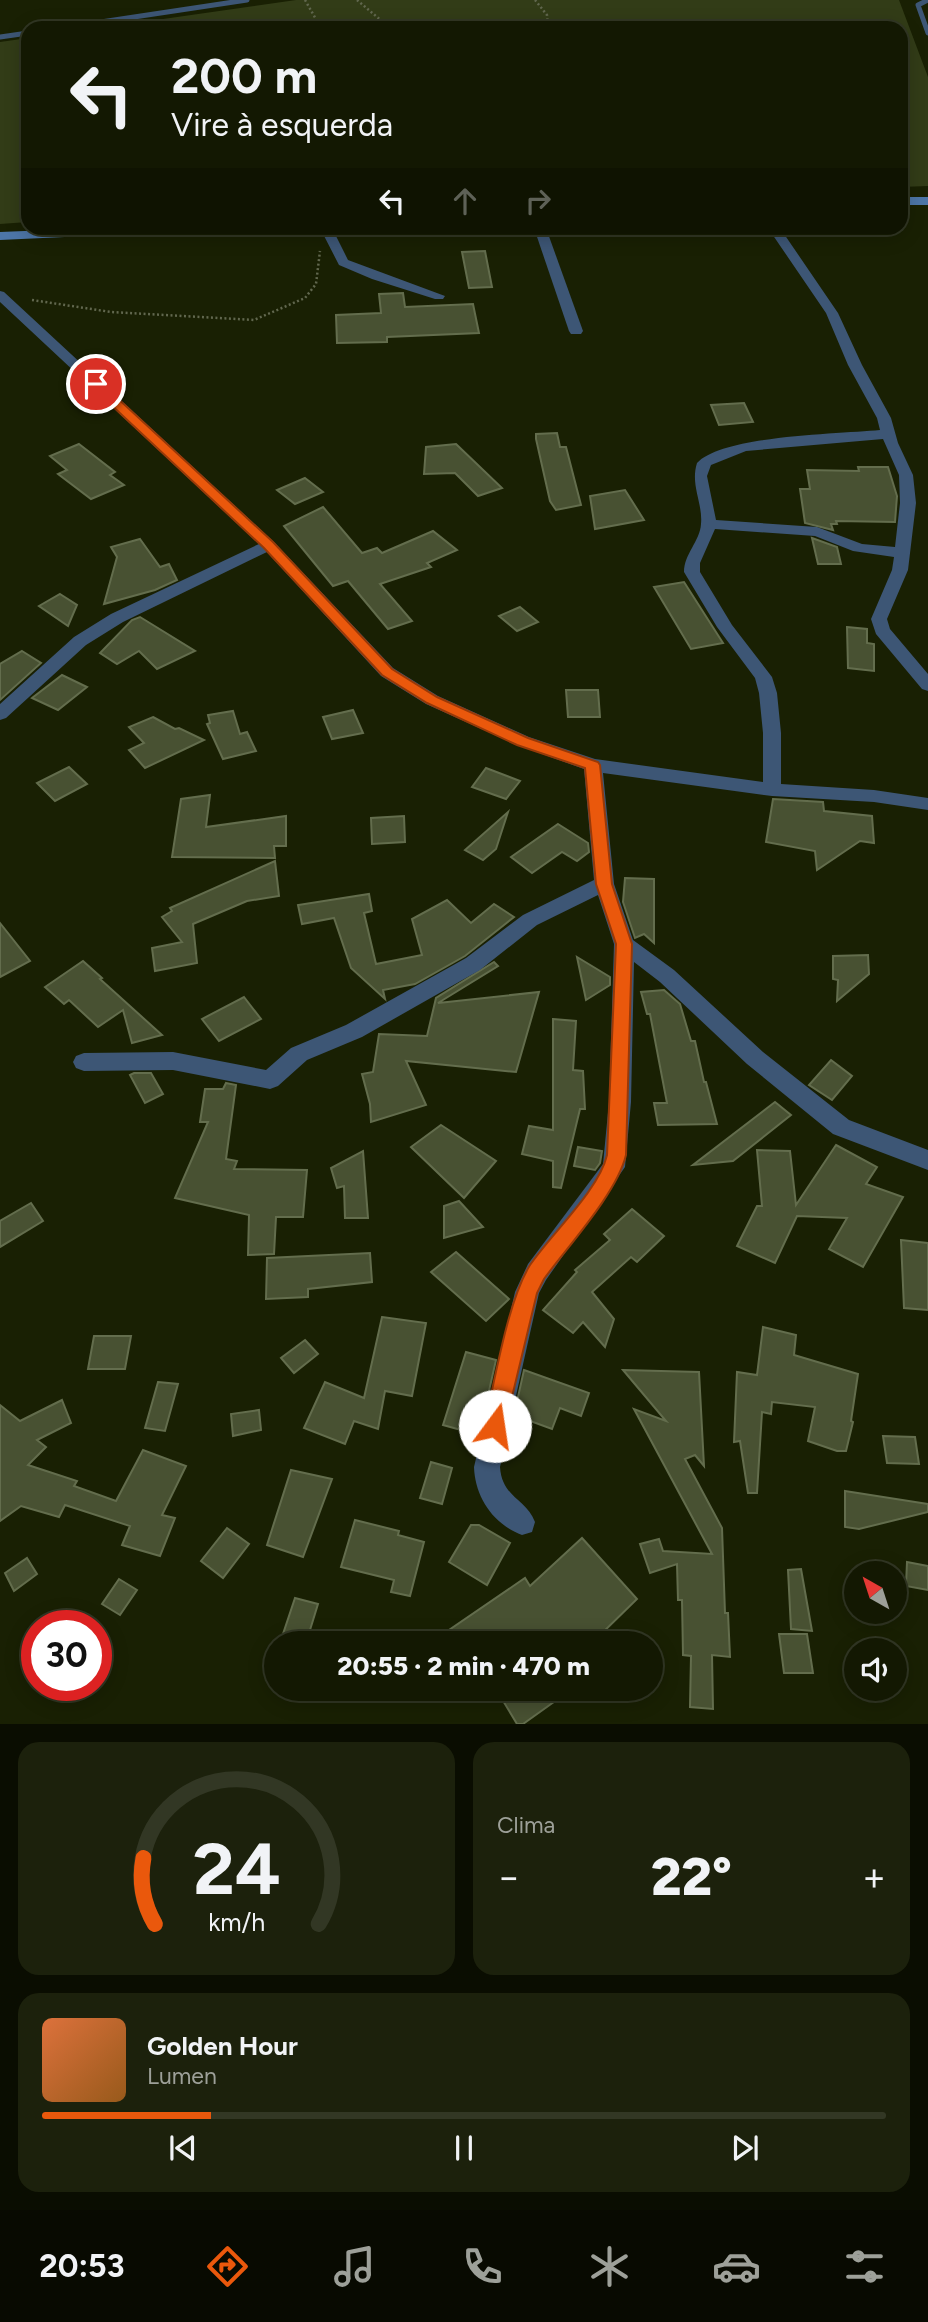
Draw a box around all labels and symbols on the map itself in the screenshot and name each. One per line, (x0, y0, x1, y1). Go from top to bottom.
pin (66, 354, 126, 414)
position arrow (458, 1389, 532, 1463)
north arrow (844, 1561, 906, 1624)
speed limit sign: 30 (21, 1610, 112, 1701)

